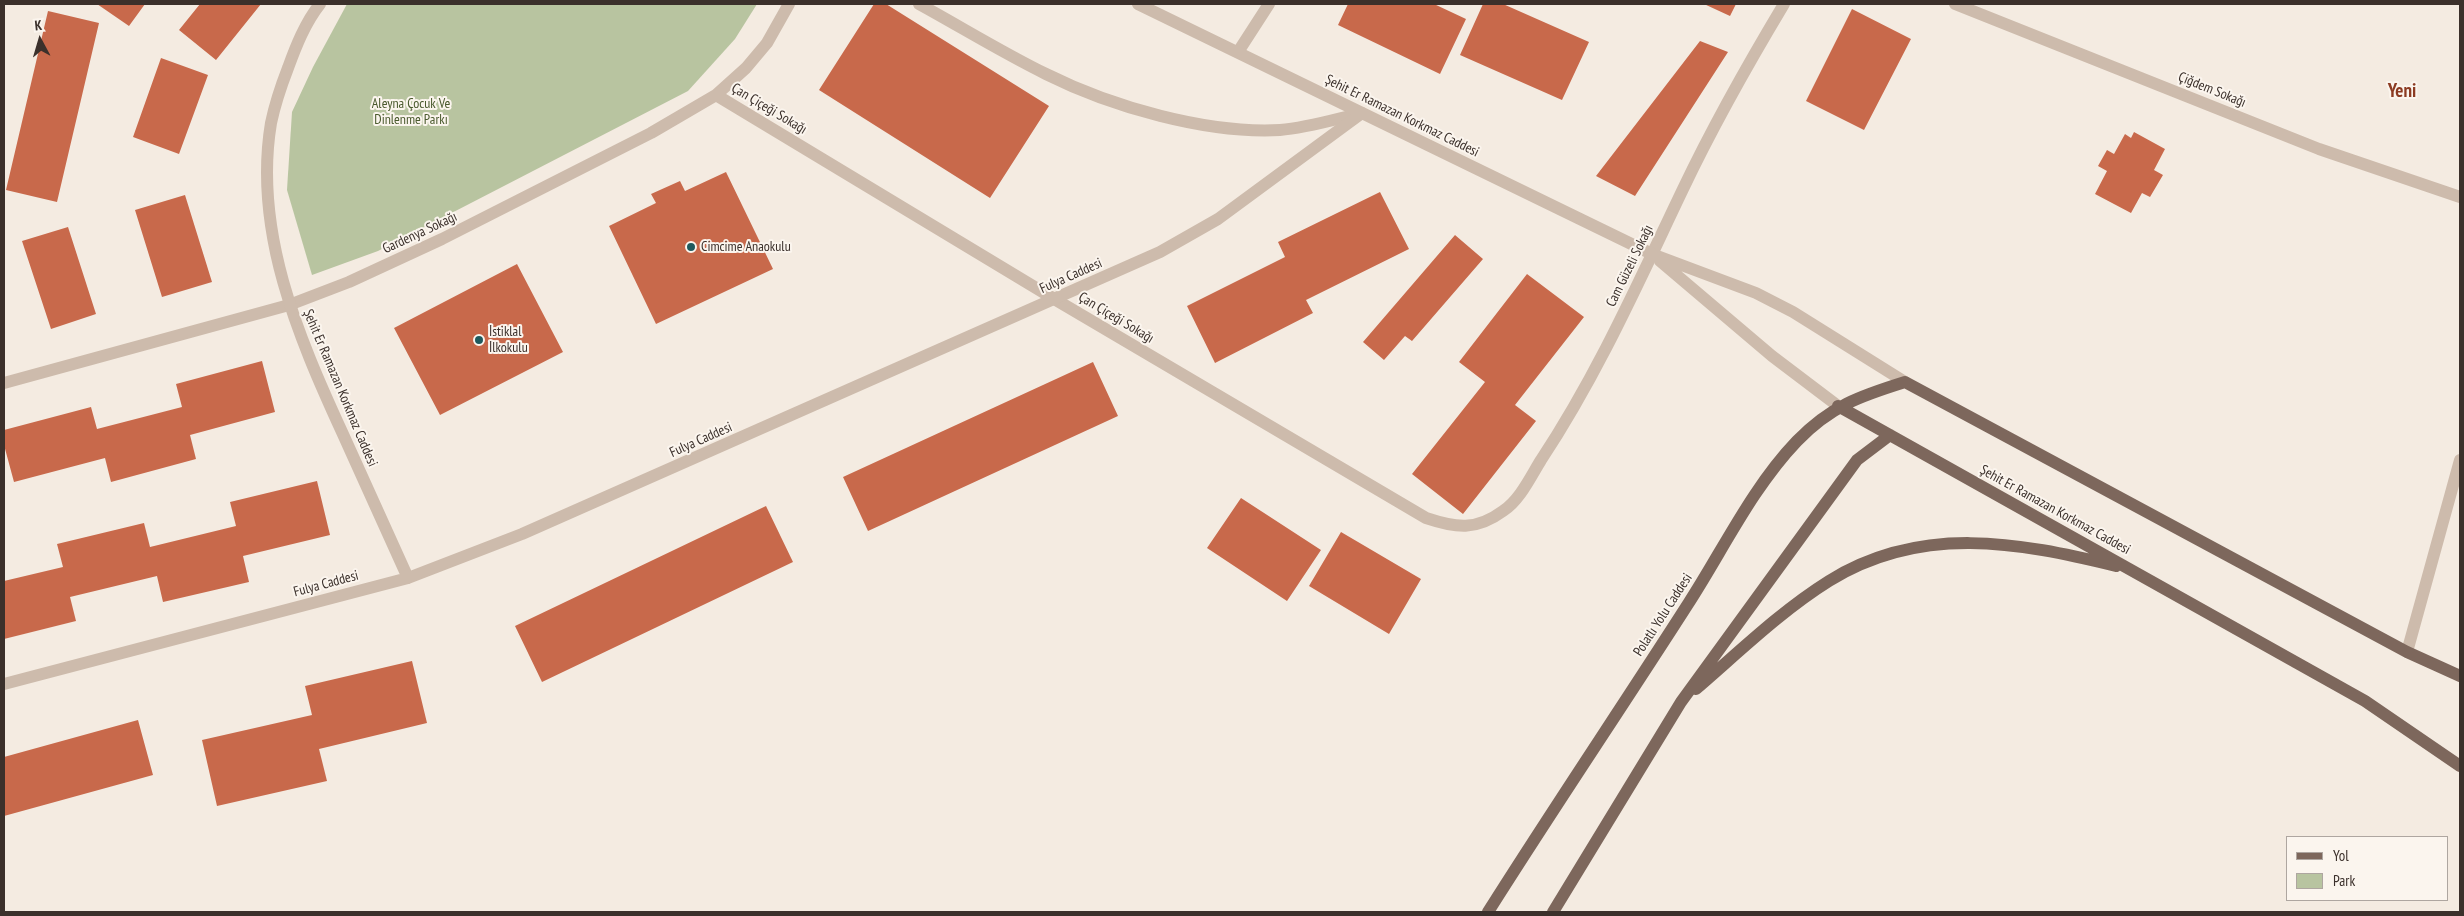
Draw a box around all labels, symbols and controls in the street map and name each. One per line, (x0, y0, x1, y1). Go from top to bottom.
north arrow (15, 15, 65, 65)
text: K (34, 16, 43, 34)
street label: Çiğdem Sokağı (2176, 69, 2248, 111)
street label: Şehit Er Ramazan Korkmaz Caddesi (1322, 71, 1482, 161)
street label: Çan Çiçeği Sokağı (728, 80, 810, 138)
district label: Yeni (2388, 81, 2416, 103)
park label: Aleyna Çocuk Ve Dinlenme Parkı (372, 96, 450, 128)
street label: Gardenya Sokağı (380, 208, 460, 258)
street label: Cam Güzeli Sokağı (1603, 222, 1657, 310)
place label: Cimcime Anaokulu (701, 239, 791, 255)
marker: Cimcime Anaokulu (685, 241, 697, 253)
street label: Fulya Caddesi (1037, 255, 1105, 297)
street label: Çan Çiçeği Sokağı (1075, 289, 1157, 347)
street label: Şehit Er Ramazan Korkmaz Caddesi (299, 307, 381, 469)
place label: İstiklal İlkokulu (489, 324, 528, 357)
marker: İstiklal İlkokulu (473, 334, 485, 346)
street label: Fulya Caddesi (667, 419, 735, 461)
street label: Şehit Er Ramazan Korkmaz Caddesi (1977, 462, 2133, 558)
street label: Fulya Caddesi (292, 567, 360, 601)
street label: Polatlı Yolu Caddesi (1630, 571, 1696, 659)
legend (2286, 836, 2449, 901)
text: Yol (2333, 846, 2349, 865)
text: Park (2333, 871, 2355, 890)

